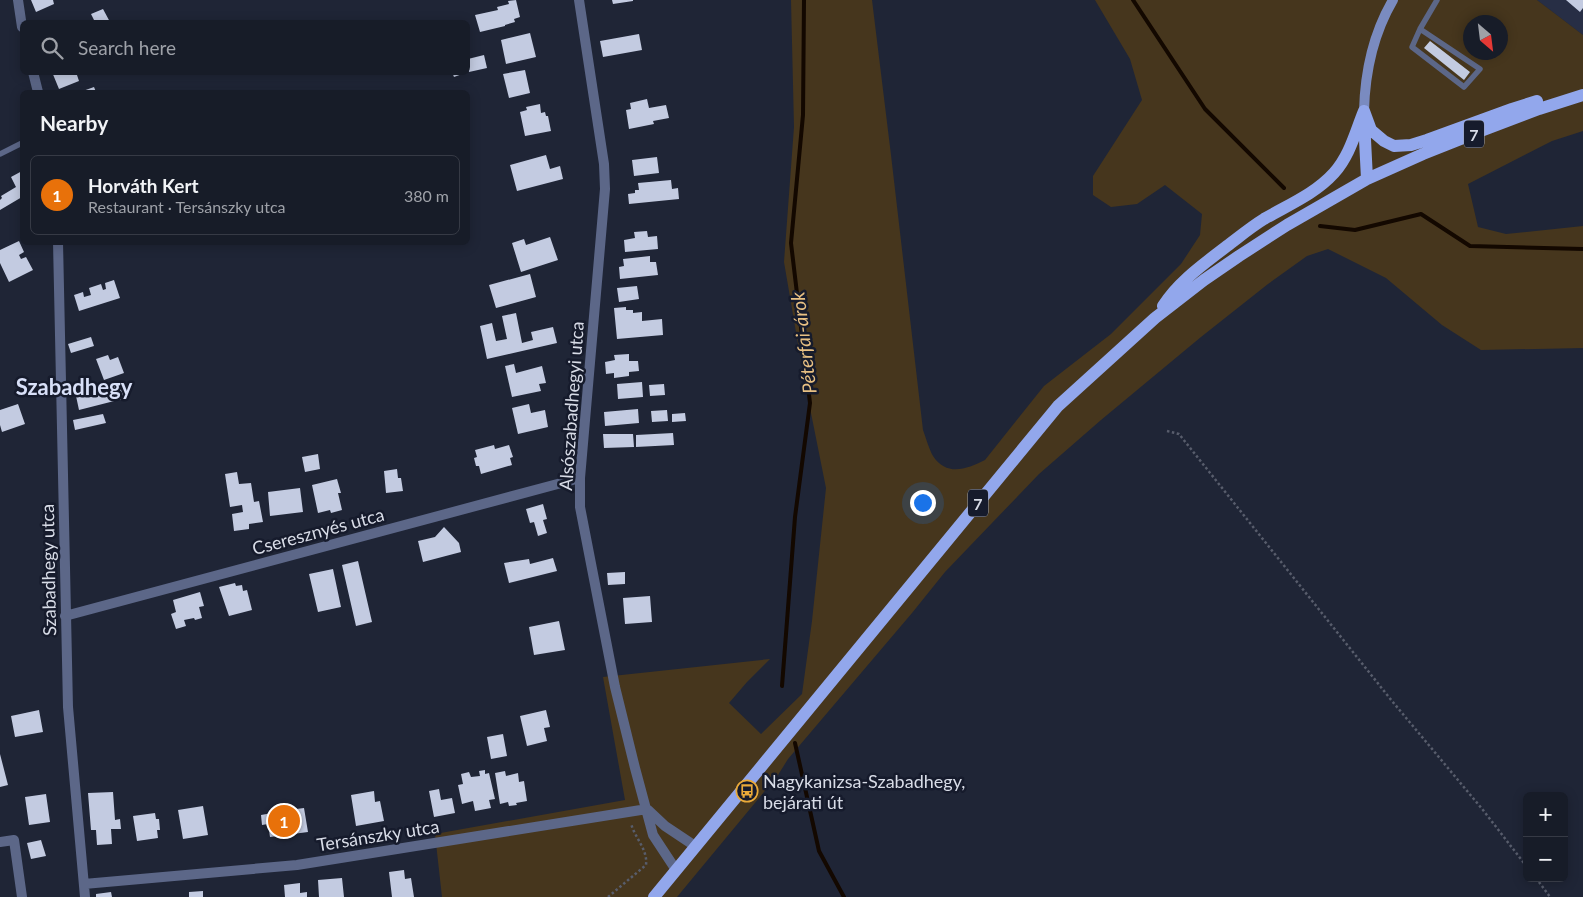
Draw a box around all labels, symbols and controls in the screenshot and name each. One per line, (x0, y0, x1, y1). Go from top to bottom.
north arrow (1463, 15, 1508, 60)
search box (20, 20, 470, 75)
icon: search (38, 34, 66, 62)
text: Search here (78, 36, 176, 59)
text: Nearby (40, 110, 108, 135)
road number: 7 (1464, 120, 1484, 148)
text: Horváth Kert (88, 174, 199, 197)
text: 1 (52, 186, 62, 205)
text: 380 m (404, 186, 449, 205)
text: Restaurant · Tersánszky utca (88, 197, 286, 216)
water label: Péterfai-árok (785, 290, 821, 395)
street label: Alsószabadhegyi utca (554, 321, 588, 491)
district label: Szabadhegy (16, 373, 133, 400)
road number: 7 (968, 489, 988, 516)
your location (910, 490, 936, 516)
street label: Cseresznyés utca (250, 503, 386, 559)
street label: Szabadhegy utca (36, 504, 60, 636)
place label: Nagykanizsa-Szabadhegy, bejárati út (763, 770, 965, 813)
bus stop icon: Nagykanizsa-Szabadhegy, bejárati út (735, 779, 759, 803)
map controls (1523, 792, 1568, 882)
button: + (1523, 792, 1568, 837)
pin: 1 (268, 802, 300, 840)
street label: Tersánszky utca (315, 814, 441, 856)
button: − (1523, 837, 1568, 882)

